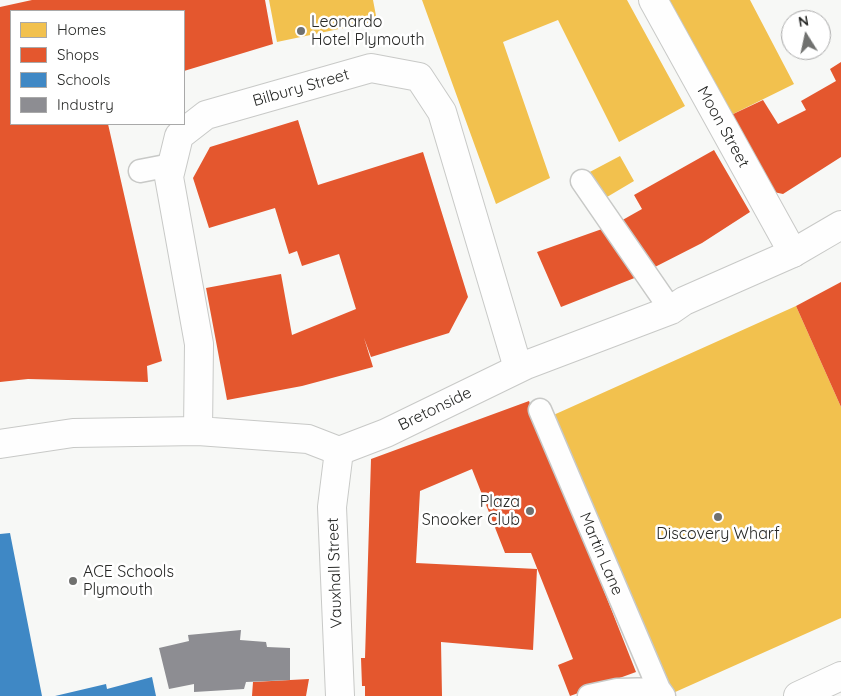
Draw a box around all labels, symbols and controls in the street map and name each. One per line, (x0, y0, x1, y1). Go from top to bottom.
legend (10, 10, 185, 125)
north arrow (781, 10, 831, 60)
text: N (797, 11, 810, 31)
place label: Leonardo Hotel Plymouth (311, 12, 425, 50)
text: Homes (57, 20, 106, 39)
marker: Leonardo Hotel Plymouth (295, 25, 307, 37)
text: Shops (57, 45, 99, 64)
street label: Bilbury Street (250, 65, 352, 111)
text: Schools (57, 70, 110, 89)
street label: Moon Street (693, 83, 753, 171)
text: Industry (57, 95, 114, 114)
street label: Bretonside (395, 383, 475, 435)
place label: Plaza Snooker Club (422, 492, 520, 530)
marker: Plaza Snooker Club (524, 505, 536, 517)
street label: Martin Lane (575, 510, 627, 598)
marker: Discovery Wharf (712, 511, 724, 523)
street label: Vauxhall Street (323, 517, 347, 629)
place label: Discovery Wharf (656, 524, 780, 544)
place label: ACE Schools Plymouth (83, 562, 174, 600)
marker: ACE Schools Plymouth (67, 575, 79, 587)

